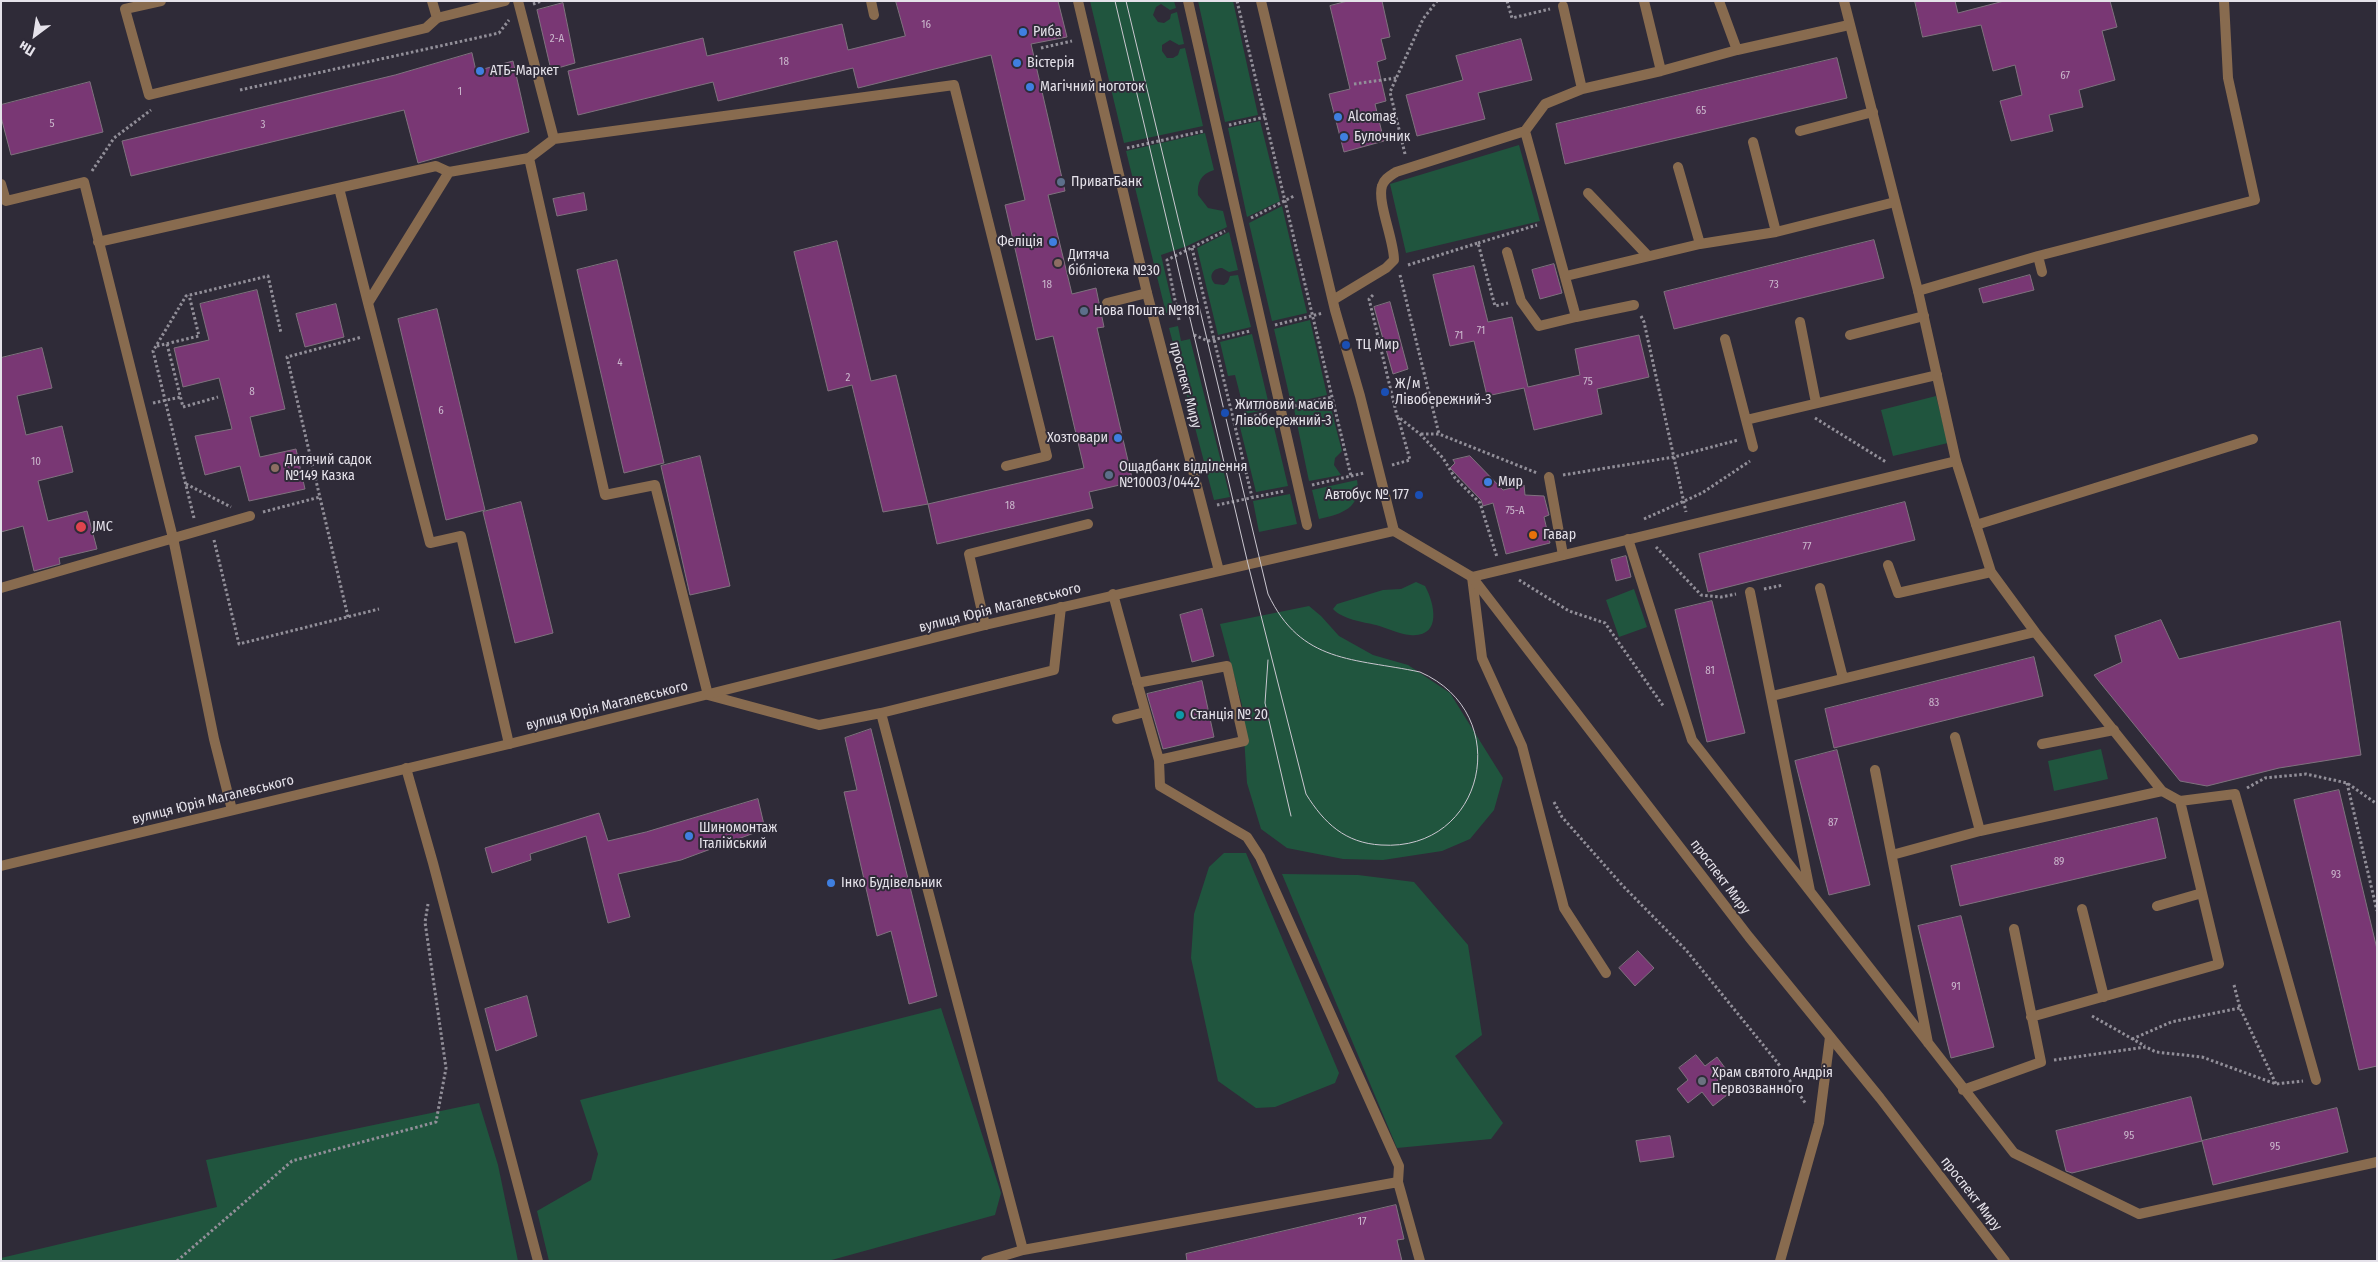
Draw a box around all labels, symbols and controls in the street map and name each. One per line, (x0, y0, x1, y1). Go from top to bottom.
north arrow (10, 10, 60, 60)
house number: 16 (921, 18, 931, 32)
place label: Риба (1033, 24, 1062, 40)
marker: Риба (1017, 26, 1029, 38)
house number: 2-А (550, 32, 564, 46)
text: Пн (16, 37, 38, 60)
house number: 18 (779, 55, 789, 69)
place label: Вістерія (1027, 55, 1074, 71)
marker: Вістерія (1011, 57, 1023, 69)
place label: АТБ-Маркет (490, 63, 559, 79)
marker: АТБ-Маркет (474, 65, 486, 77)
house number: 67 (2060, 69, 2070, 83)
place label: Магічний ноготок (1040, 79, 1145, 95)
marker: Магічний ноготок (1024, 81, 1036, 93)
house number: 1 (458, 85, 462, 99)
house number: 65 (1696, 104, 1706, 118)
place label: Alcomag (1348, 109, 1396, 125)
marker: Alcomag (1332, 111, 1344, 123)
house number: 5 (49, 117, 55, 131)
house number: 3 (261, 118, 265, 132)
place label: Булочник (1354, 129, 1410, 145)
marker: Булочник (1338, 131, 1350, 143)
place label: ПриватБанк (1071, 174, 1142, 190)
marker: ПриватБанк (1055, 176, 1067, 188)
place label: Феліція (997, 234, 1043, 250)
marker: Феліція (1047, 236, 1059, 248)
place label: Дитяча бібліотека №30 (1068, 247, 1160, 280)
marker: Дитяча бібліотека №30 (1052, 257, 1064, 269)
house number: 18 (1042, 278, 1052, 292)
house number: 73 (1769, 278, 1779, 292)
place label: Нова Пошта №181 (1094, 303, 1200, 319)
marker: Нова Пошта №181 (1078, 305, 1090, 317)
house number: 71 (1477, 324, 1485, 338)
house number: 71 (1455, 329, 1463, 343)
place label: ТЦ Мир (1356, 337, 1399, 353)
marker: ТЦ Мир (1340, 339, 1352, 351)
street label: проспект Миру (1165, 340, 1205, 430)
house number: 4 (617, 356, 623, 370)
house number: 2 (846, 371, 850, 385)
house number: 75 (1583, 375, 1593, 389)
place label: Ж/м Лівобережний-3 (1395, 376, 1492, 408)
house number: 8 (249, 385, 255, 399)
marker: Ж/м Лівобережний-3 (1379, 386, 1391, 398)
place label: Житловий масив Лівобережний-3 (1235, 397, 1334, 430)
house number: 6 (438, 404, 444, 418)
marker: Житловий масив Лівобережний-3 (1219, 407, 1231, 419)
place label: Хозтовари (1047, 430, 1108, 446)
marker: Хозтовари (1112, 432, 1124, 444)
place label: Дитячий садок №149 Казка (285, 452, 372, 484)
house number: 10 (31, 455, 41, 469)
place label: Ощадбанк відділення №10003/0442 (1119, 459, 1247, 492)
marker: Дитячий садок №149 Казка (269, 462, 281, 474)
marker: Ощадбанк відділення №10003/0442 (1103, 469, 1115, 481)
place label: Мир (1498, 474, 1523, 490)
marker: Мир (1482, 476, 1494, 488)
place label: Автобус № 177 (1325, 487, 1409, 503)
marker: Автобус № 177 (1413, 489, 1425, 501)
house number: 18 (1005, 499, 1015, 513)
house number: 75-А (1505, 504, 1525, 518)
place label: JMC (92, 519, 113, 535)
marker: JMC (74, 520, 88, 534)
place label: Гавар (1543, 527, 1576, 543)
marker: Гавар (1527, 529, 1539, 541)
house number: 77 (1803, 540, 1811, 554)
street label: вулиця Юрія Магалевського (917, 580, 1083, 636)
house number: 81 (1705, 664, 1715, 678)
street label: вулиця Юрія Магалевського (524, 678, 690, 734)
house number: 83 (1929, 696, 1939, 710)
place label: Станція № 20 (1190, 707, 1268, 723)
marker: Станція № 20 (1174, 709, 1186, 721)
street label: вулиця Юрія Магалевського (130, 772, 296, 828)
house number: 87 (1828, 816, 1838, 830)
place label: Шиномонтаж Італійський (699, 820, 777, 852)
marker: Шиномонтаж Італійський (683, 830, 695, 842)
street label: проспект Миру (1686, 836, 1754, 918)
house number: 89 (2054, 855, 2064, 869)
house number: 93 (2331, 868, 2341, 882)
place label: Інко Будівельник (841, 875, 942, 891)
marker: Інко Будівельник (825, 877, 837, 889)
house number: 91 (1951, 980, 1961, 994)
place label: Храм святого Андрія Первозванного (1712, 1065, 1833, 1098)
marker: Храм святого Андрія Первозванного (1696, 1075, 1708, 1087)
house number: 95 (2124, 1129, 2134, 1143)
house number: 95 (2270, 1140, 2280, 1154)
street label: проспект Миру (1937, 1154, 2005, 1234)
house number: 17 (1358, 1215, 1366, 1229)

